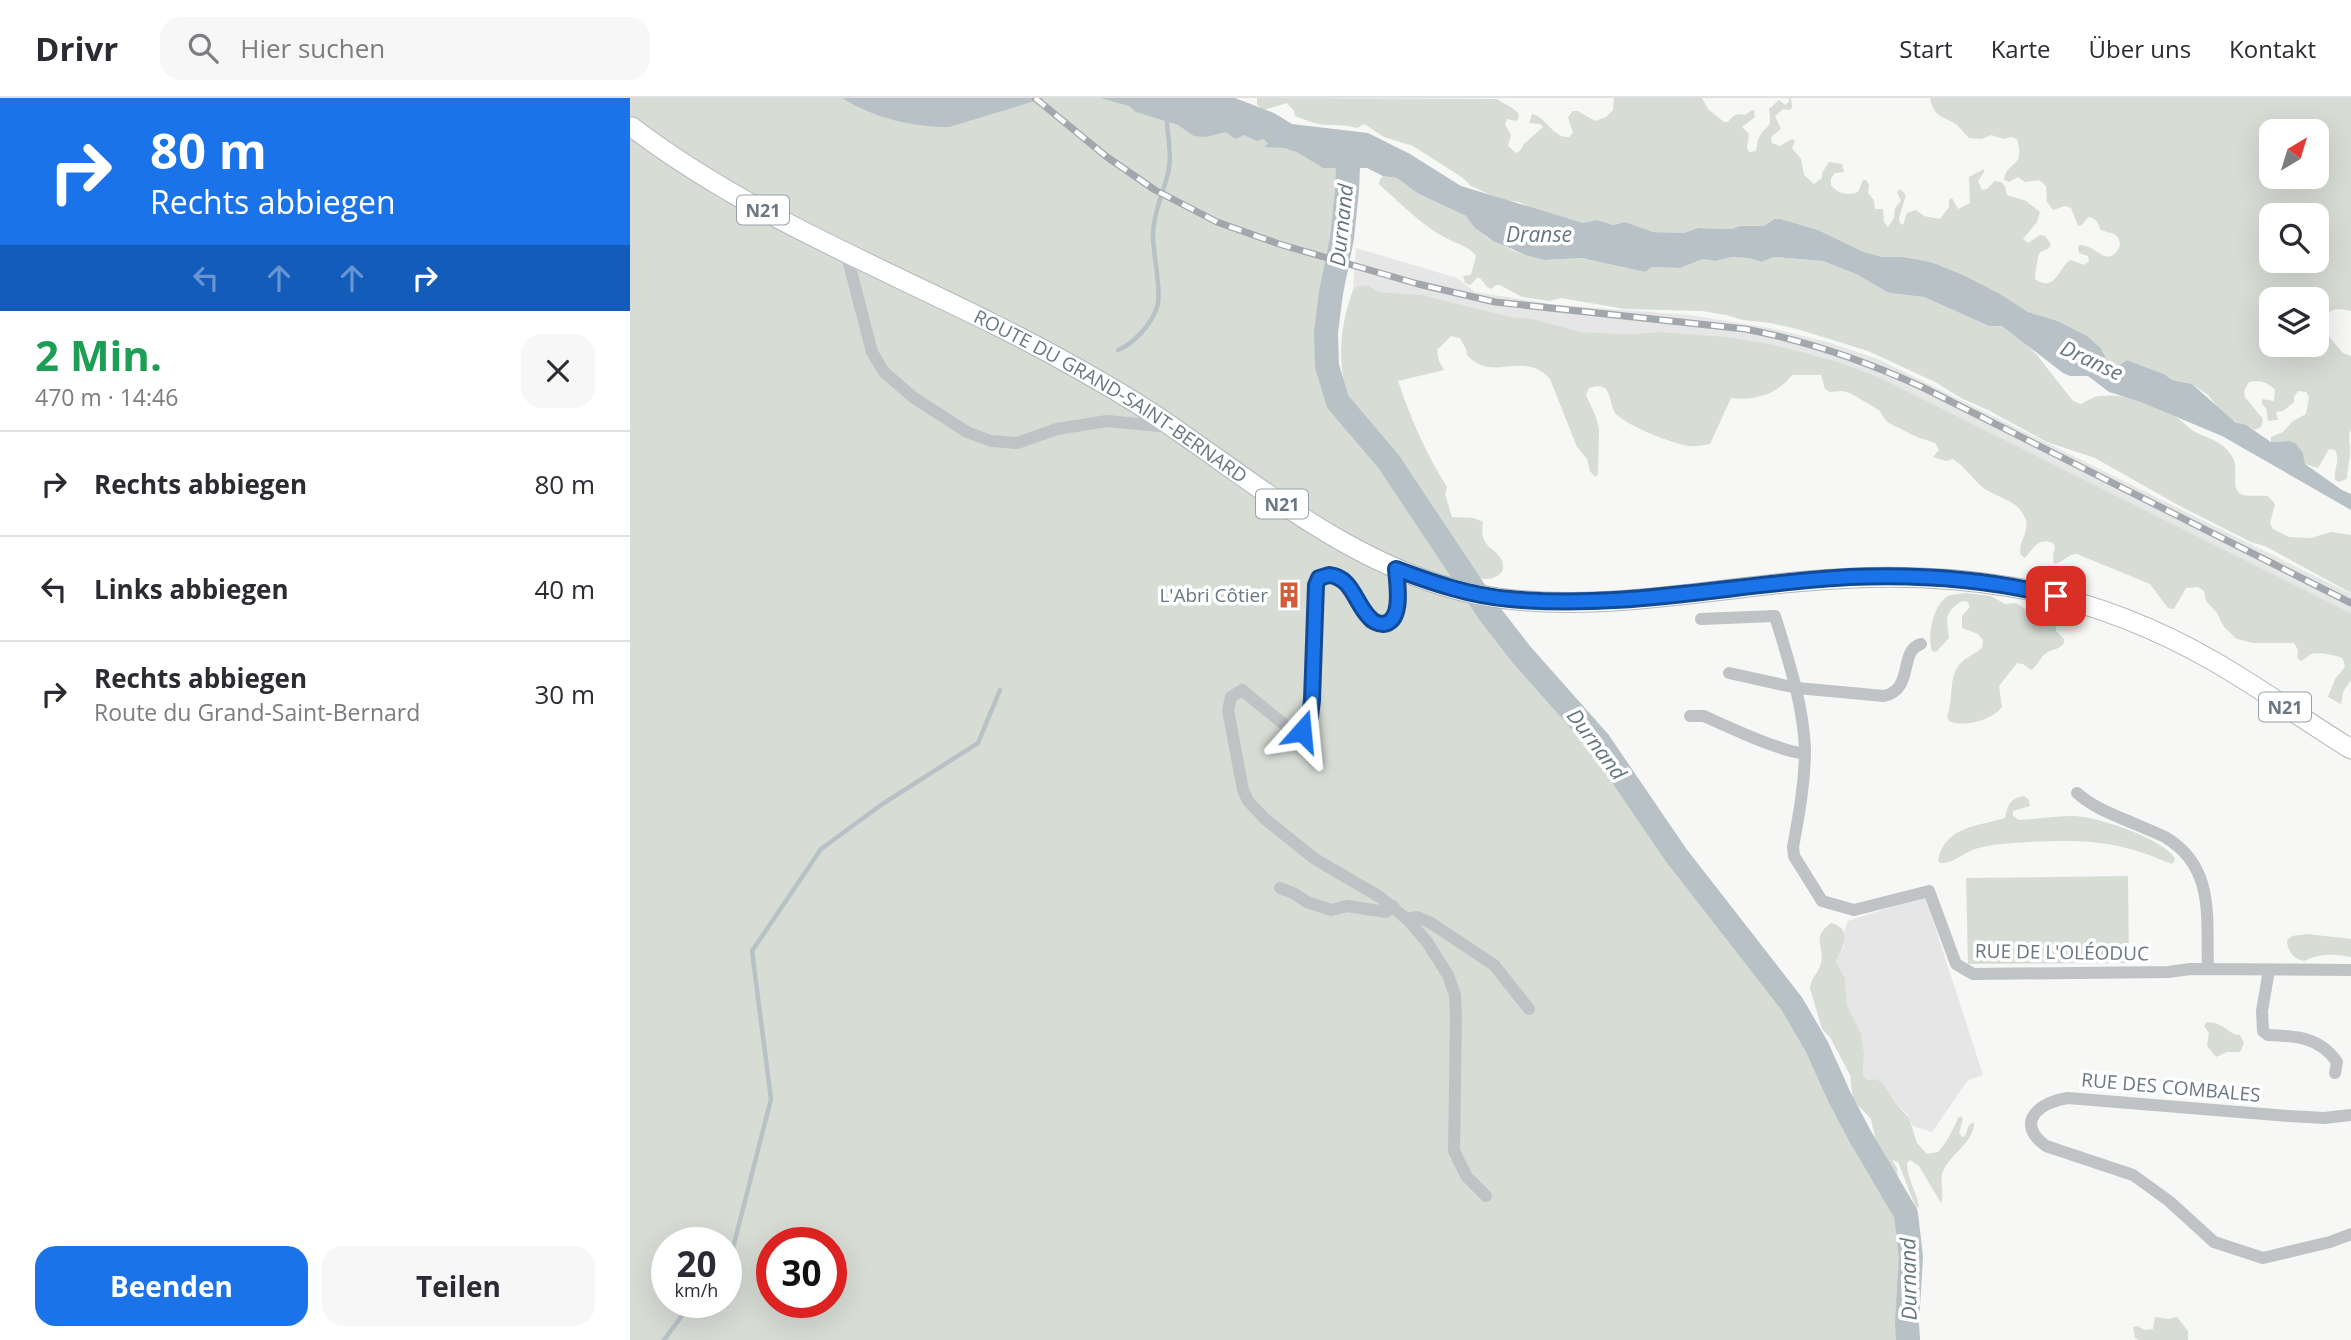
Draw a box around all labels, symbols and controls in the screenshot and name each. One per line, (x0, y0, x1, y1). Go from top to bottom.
search box (160, 17, 650, 80)
text: Drivr (35, 26, 118, 71)
icon: search (184, 29, 222, 67)
text: Hier suchen (240, 30, 385, 66)
text: Start (1899, 32, 1953, 65)
text: Karte (1991, 32, 2051, 65)
text: Über uns (2089, 32, 2191, 65)
text: Kontakt (2229, 32, 2316, 65)
text: 80 m (150, 117, 267, 183)
north arrow (2259, 119, 2329, 189)
map controls (2259, 119, 2329, 357)
icon: right (35, 126, 126, 217)
text: Rechts abbiegen (150, 180, 396, 223)
water label: Durnand (1323, 182, 1359, 268)
road number: N21 (737, 196, 789, 225)
button: search (2259, 203, 2329, 273)
water label: Dranse (1506, 220, 1572, 248)
icon: left (187, 259, 225, 297)
icon: ahead (260, 259, 298, 297)
icon: ahead (333, 259, 371, 297)
icon: right (406, 259, 444, 297)
button: layers (2259, 287, 2329, 357)
street label: ROUTE DU GRAND-SAINT-BERNARD (970, 303, 1253, 489)
text: 2 Min. (35, 326, 162, 383)
water label: Dranse (2056, 333, 2128, 387)
button: close (521, 334, 595, 408)
text: 470 m · 14:46 (35, 381, 178, 413)
icon: right (35, 465, 73, 503)
text: Rechts abbiegen (94, 466, 307, 502)
text: 80 m (534, 466, 595, 502)
road number: N21 (1256, 490, 1308, 518)
pin (2026, 566, 2086, 626)
icon: left (35, 570, 73, 608)
text: Links abbiegen (94, 571, 289, 607)
text: 40 m (534, 571, 595, 607)
icon: arrive (2037, 577, 2075, 615)
building icon: L'Abri Côtier (1274, 580, 1304, 610)
place label: L'Abri Côtier (1159, 582, 1268, 608)
text: Rechts abbiegen (94, 660, 307, 696)
icon: right (35, 675, 73, 713)
text: 30 m (534, 676, 595, 712)
road number: N21 (2259, 692, 2311, 722)
position arrow (1265, 694, 1339, 768)
text: Route du Grand-Saint-Bernard (94, 696, 420, 728)
water label: Durnand (1561, 703, 1634, 786)
street label: RUE DE L'OLÉODUC (1975, 937, 2149, 967)
street label: RUE DES COMBALES (2080, 1066, 2262, 1108)
speed limit sign: 30 (756, 1227, 847, 1318)
water label: Durnand (1893, 1237, 1923, 1321)
text: 20 (676, 1240, 717, 1287)
button: Beenden (35, 1246, 308, 1326)
button: Teilen (322, 1246, 595, 1326)
text: km/h (675, 1278, 718, 1302)

